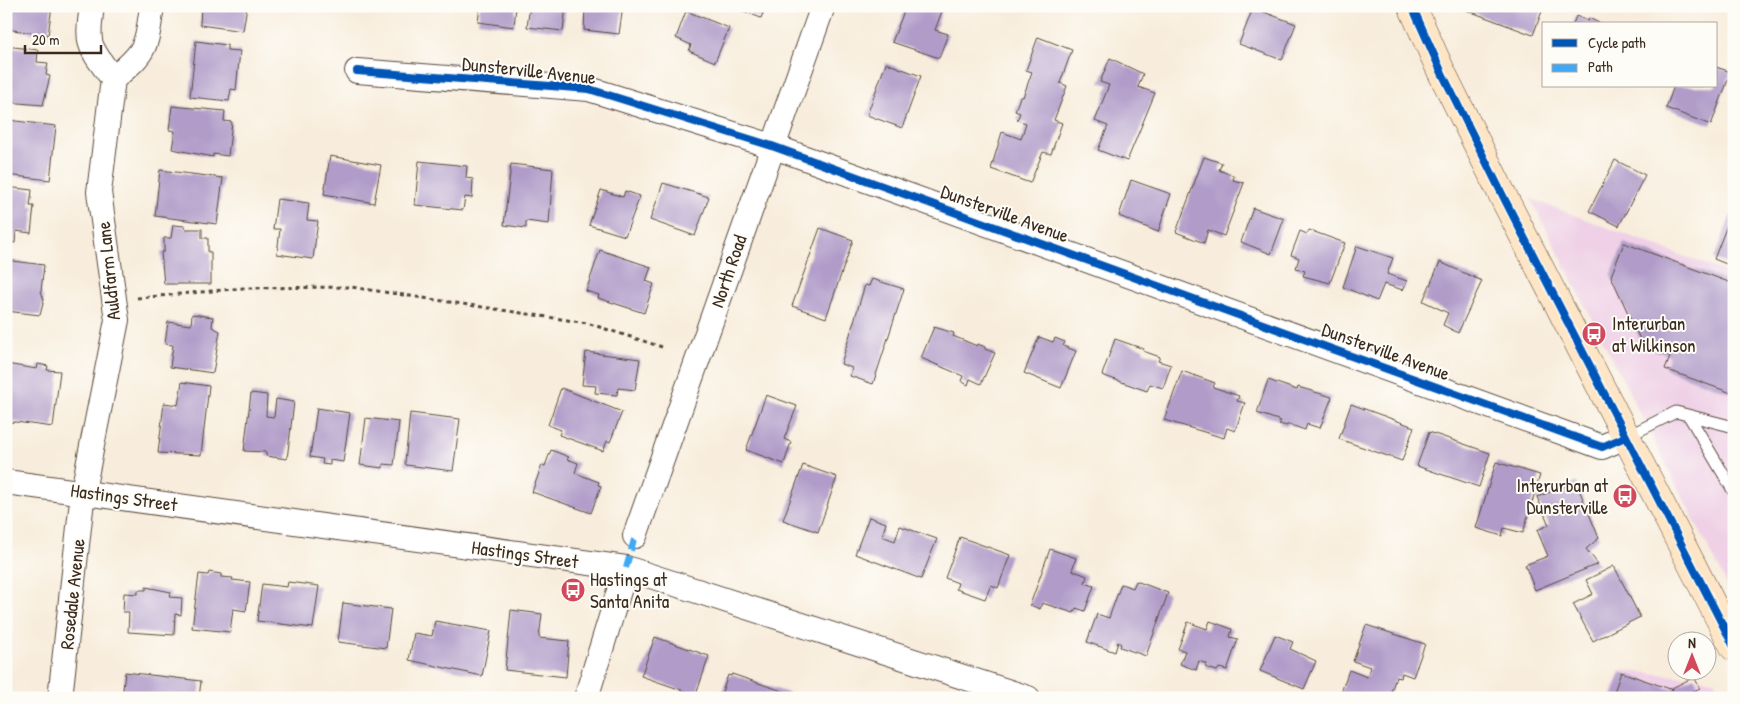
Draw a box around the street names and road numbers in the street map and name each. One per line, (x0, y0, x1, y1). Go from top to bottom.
street label: Dunsterville Avenue (461, 50, 597, 90)
street label: Dunsterville Avenue (938, 178, 1073, 248)
street label: Auldfarm Lane (90, 220, 126, 322)
street label: North Road (703, 231, 753, 311)
street label: Dunsterville Avenue (1319, 316, 1454, 386)
street label: Hastings Street (69, 477, 179, 517)
street label: Hastings Street (470, 534, 580, 574)
street label: Rosedale Avenue (53, 537, 91, 651)

